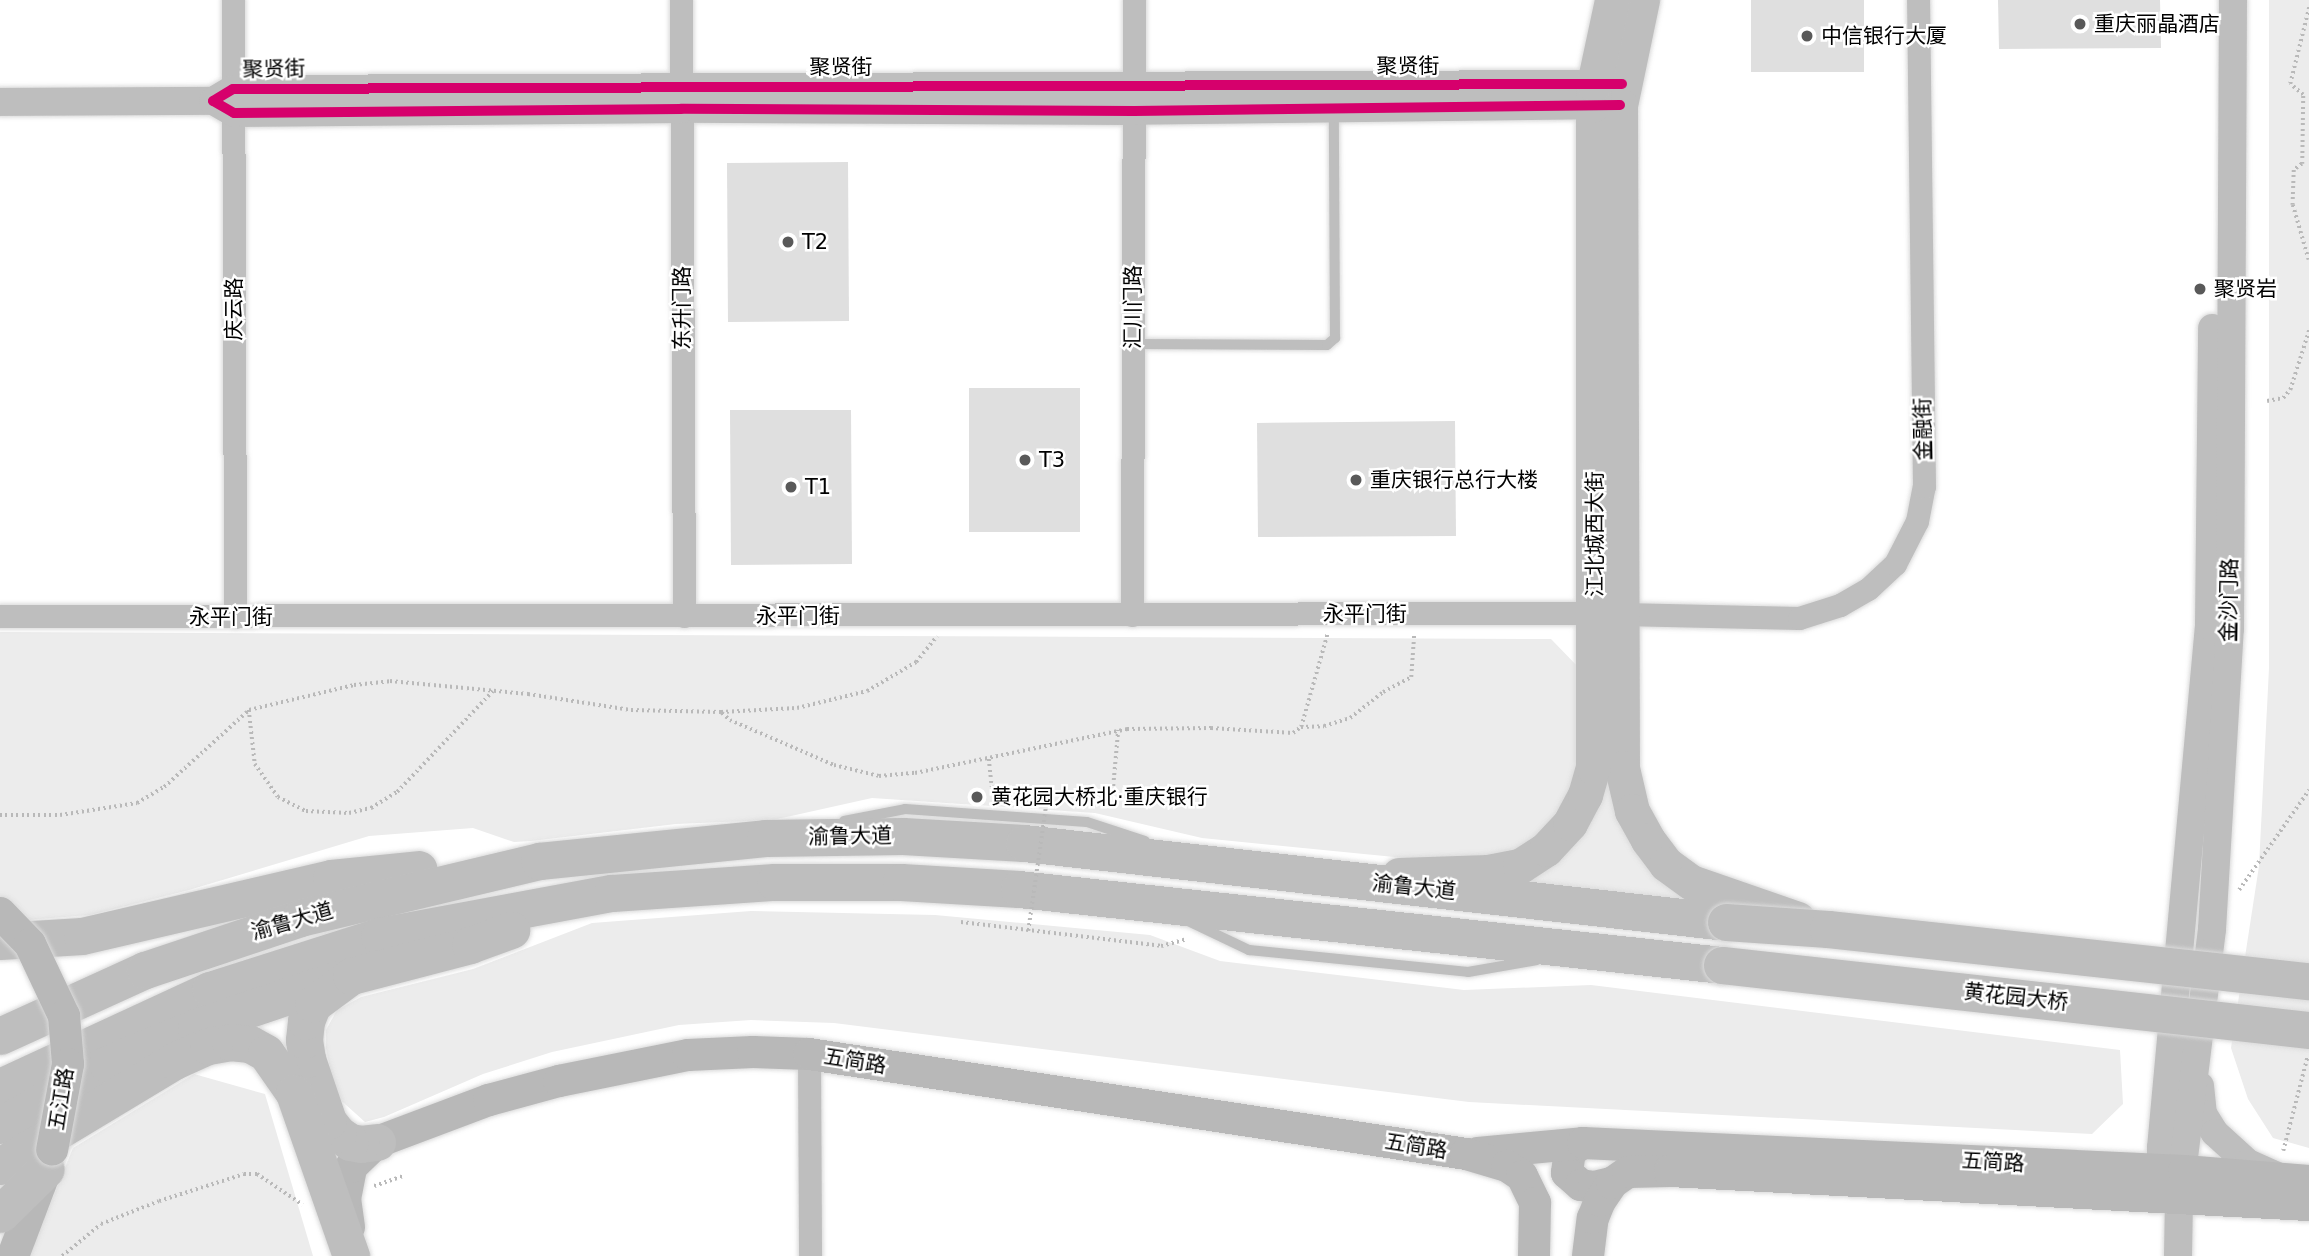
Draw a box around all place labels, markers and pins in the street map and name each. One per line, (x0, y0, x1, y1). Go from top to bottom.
place label: 重庆丽晶酒店 (2094, 11, 2220, 37)
marker: 重庆丽晶酒店 (2072, 16, 2088, 32)
place label: 中信银行大厦 (1821, 23, 1947, 49)
marker: 中信银行大厦 (1799, 28, 1815, 44)
place label: T2 (802, 229, 828, 255)
marker: T2 (780, 234, 796, 250)
place label: 聚贤岩 (2214, 276, 2277, 302)
marker: 聚贤岩 (2192, 281, 2208, 297)
place label: T3 (1039, 447, 1065, 473)
marker: T3 (1017, 452, 1033, 468)
place label: 重庆银行总行大楼 (1370, 467, 1538, 493)
marker: 重庆银行总行大楼 (1348, 472, 1364, 488)
place label: T1 (805, 474, 831, 500)
marker: T1 (783, 479, 799, 495)
place label: 黄花园大桥北‧重庆银行 (991, 784, 1208, 810)
marker: 黄花园大桥北‧重庆银行 (969, 789, 985, 805)

